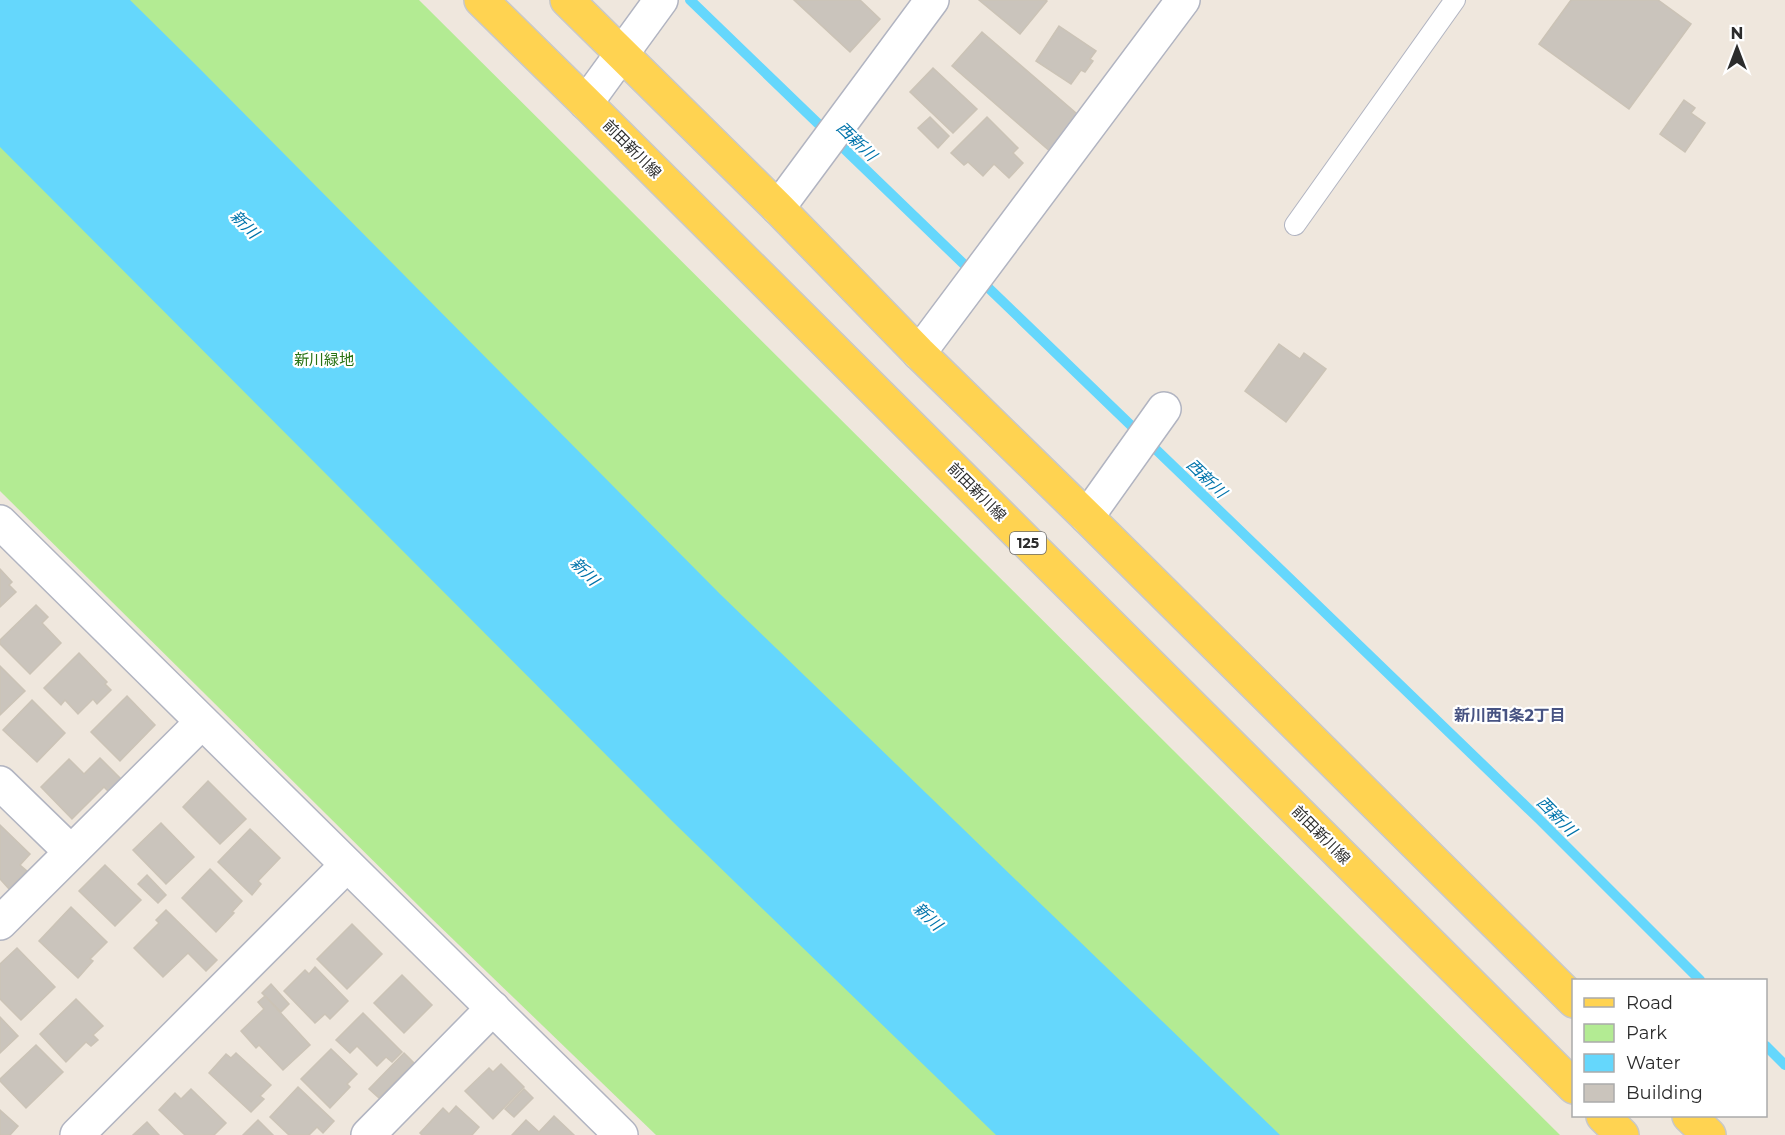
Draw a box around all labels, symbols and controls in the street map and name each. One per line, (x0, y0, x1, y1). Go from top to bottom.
north arrow (1707, 18, 1767, 78)
text: N (1731, 24, 1743, 43)
street label: 前田新川線 (599, 115, 666, 182)
water label: 西新川 (833, 118, 882, 166)
water label: 新川 (227, 206, 264, 244)
park label: 新川緑地 (294, 350, 354, 369)
water label: 西新川 (1183, 455, 1232, 503)
street label: 前田新川線 (944, 458, 1011, 525)
road number: 125 (1010, 532, 1046, 554)
water label: 新川 (567, 553, 604, 591)
district label: 新川西1条2丁目 (1454, 706, 1566, 725)
water label: 西新川 (1533, 793, 1582, 841)
street label: 前田新川線 (1288, 801, 1355, 868)
water label: 新川 (909, 899, 947, 936)
legend (1572, 979, 1767, 1117)
text: Road (1626, 992, 1673, 1014)
text: Park (1626, 1022, 1667, 1044)
text: Water (1626, 1052, 1681, 1074)
text: Building (1626, 1082, 1703, 1104)

